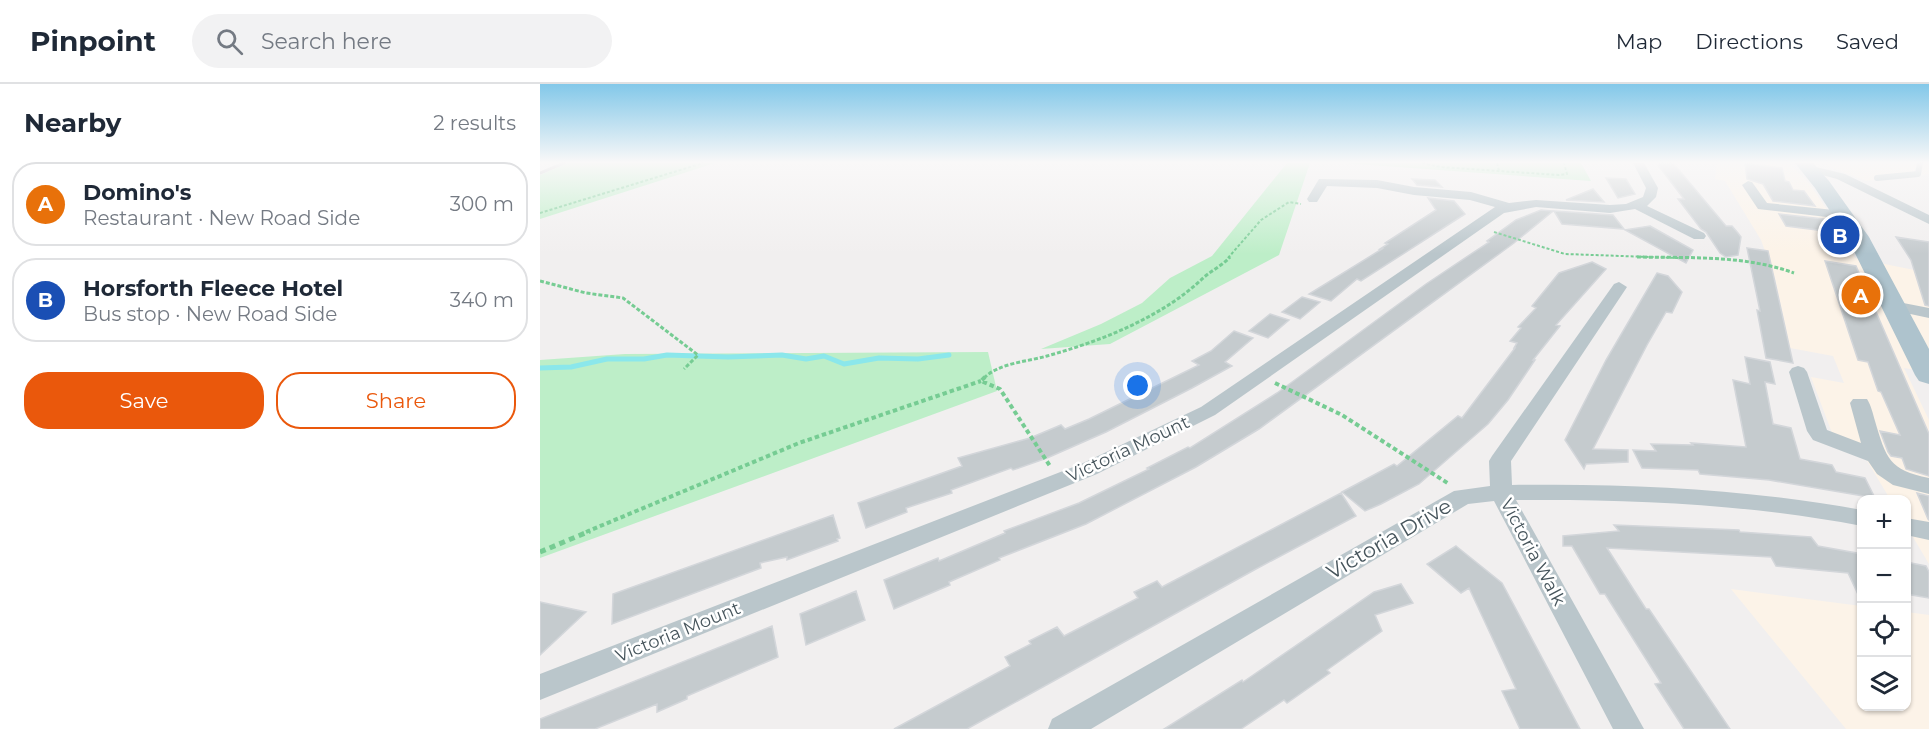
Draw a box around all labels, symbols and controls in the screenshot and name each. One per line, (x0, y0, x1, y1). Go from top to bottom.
search box (192, 14, 612, 68)
text: Pinpoint (30, 24, 156, 58)
icon: search (213, 25, 246, 58)
text: Search here (261, 28, 392, 55)
text: Map (1616, 29, 1662, 54)
text: Directions (1695, 29, 1803, 54)
text: Saved (1836, 29, 1899, 54)
text: Nearby (24, 107, 121, 139)
text: 2 results (433, 111, 516, 135)
text: Domino's (83, 179, 191, 206)
text: A (38, 192, 53, 216)
text: 300 m (450, 192, 514, 216)
text: Restaurant · New Road Side (83, 206, 360, 230)
pin: B (1820, 212, 1860, 258)
pin: A (1842, 272, 1880, 318)
text: Horsforth Fleece Hotel (83, 275, 343, 302)
text: B (38, 288, 53, 312)
text: 340 m (450, 288, 514, 312)
text: Bus stop · New Road Side (83, 302, 337, 326)
your location (1123, 371, 1152, 400)
button: Save (24, 372, 264, 429)
button: Share (276, 372, 516, 429)
street label: Victoria Mount (1063, 411, 1193, 487)
street label: Victoria Drive (1322, 493, 1456, 584)
street label: Victoria Walk (1496, 495, 1571, 610)
map controls (1857, 495, 1911, 711)
button: + (1857, 495, 1911, 549)
button: − (1857, 549, 1911, 603)
street label: Victoria Mount (612, 597, 744, 667)
button: locate (1857, 603, 1911, 657)
button: layers (1857, 657, 1911, 711)

